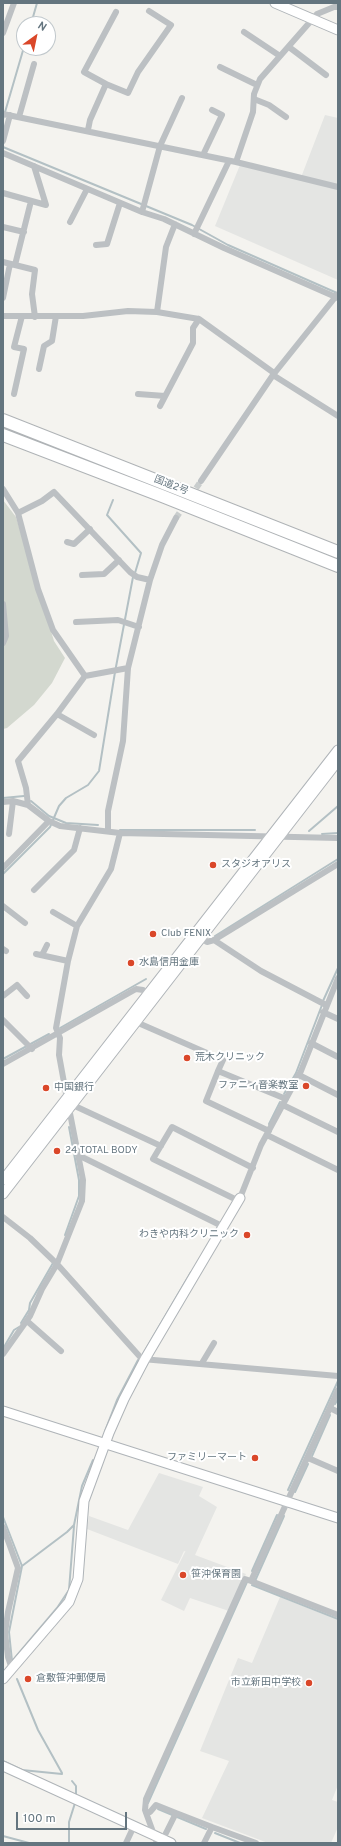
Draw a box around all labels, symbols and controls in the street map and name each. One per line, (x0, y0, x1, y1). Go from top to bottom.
north arrow (16, 16, 56, 56)
text: N (35, 19, 49, 35)
street label: 国道2号 (152, 474, 190, 498)
place label: スタジオアリス (221, 859, 291, 871)
marker: スタジオアリス (208, 860, 218, 870)
place label: Club FENIX (161, 928, 211, 940)
marker: Club FENIX (148, 929, 158, 939)
place label: 水島信用金庫 (139, 957, 199, 969)
marker: 水島信用金庫 (126, 958, 136, 968)
place label: 荒木クリニック (195, 1052, 265, 1064)
marker: 荒木クリニック (182, 1053, 192, 1063)
place label: ファニィ音楽教室 (218, 1080, 298, 1092)
marker: ファニィ音楽教室 (301, 1081, 311, 1091)
place label: 中国銀行 (54, 1082, 94, 1094)
marker: 中国銀行 (41, 1083, 51, 1093)
place label: 24 TOTAL BODY (65, 1145, 138, 1157)
marker: 24 TOTAL BODY (52, 1146, 62, 1156)
place label: わきや内科クリニック (139, 1229, 239, 1241)
marker: わきや内科クリニック (242, 1230, 252, 1240)
place label: ファミリーマート (167, 1452, 247, 1464)
marker: ファミリーマート (250, 1453, 260, 1463)
place label: 笹沖保育園 (191, 1569, 241, 1581)
marker: 笹沖保育園 (178, 1570, 188, 1580)
place label: 倉敷笹沖郵便局 (36, 1673, 106, 1685)
marker: 倉敷笹沖郵便局 (23, 1674, 33, 1684)
place label: 市立新田中学校 (231, 1677, 301, 1689)
marker: 市立新田中学校 (304, 1678, 314, 1688)
scale bar (18, 1804, 129, 1830)
text: 100 m (23, 1811, 56, 1827)

